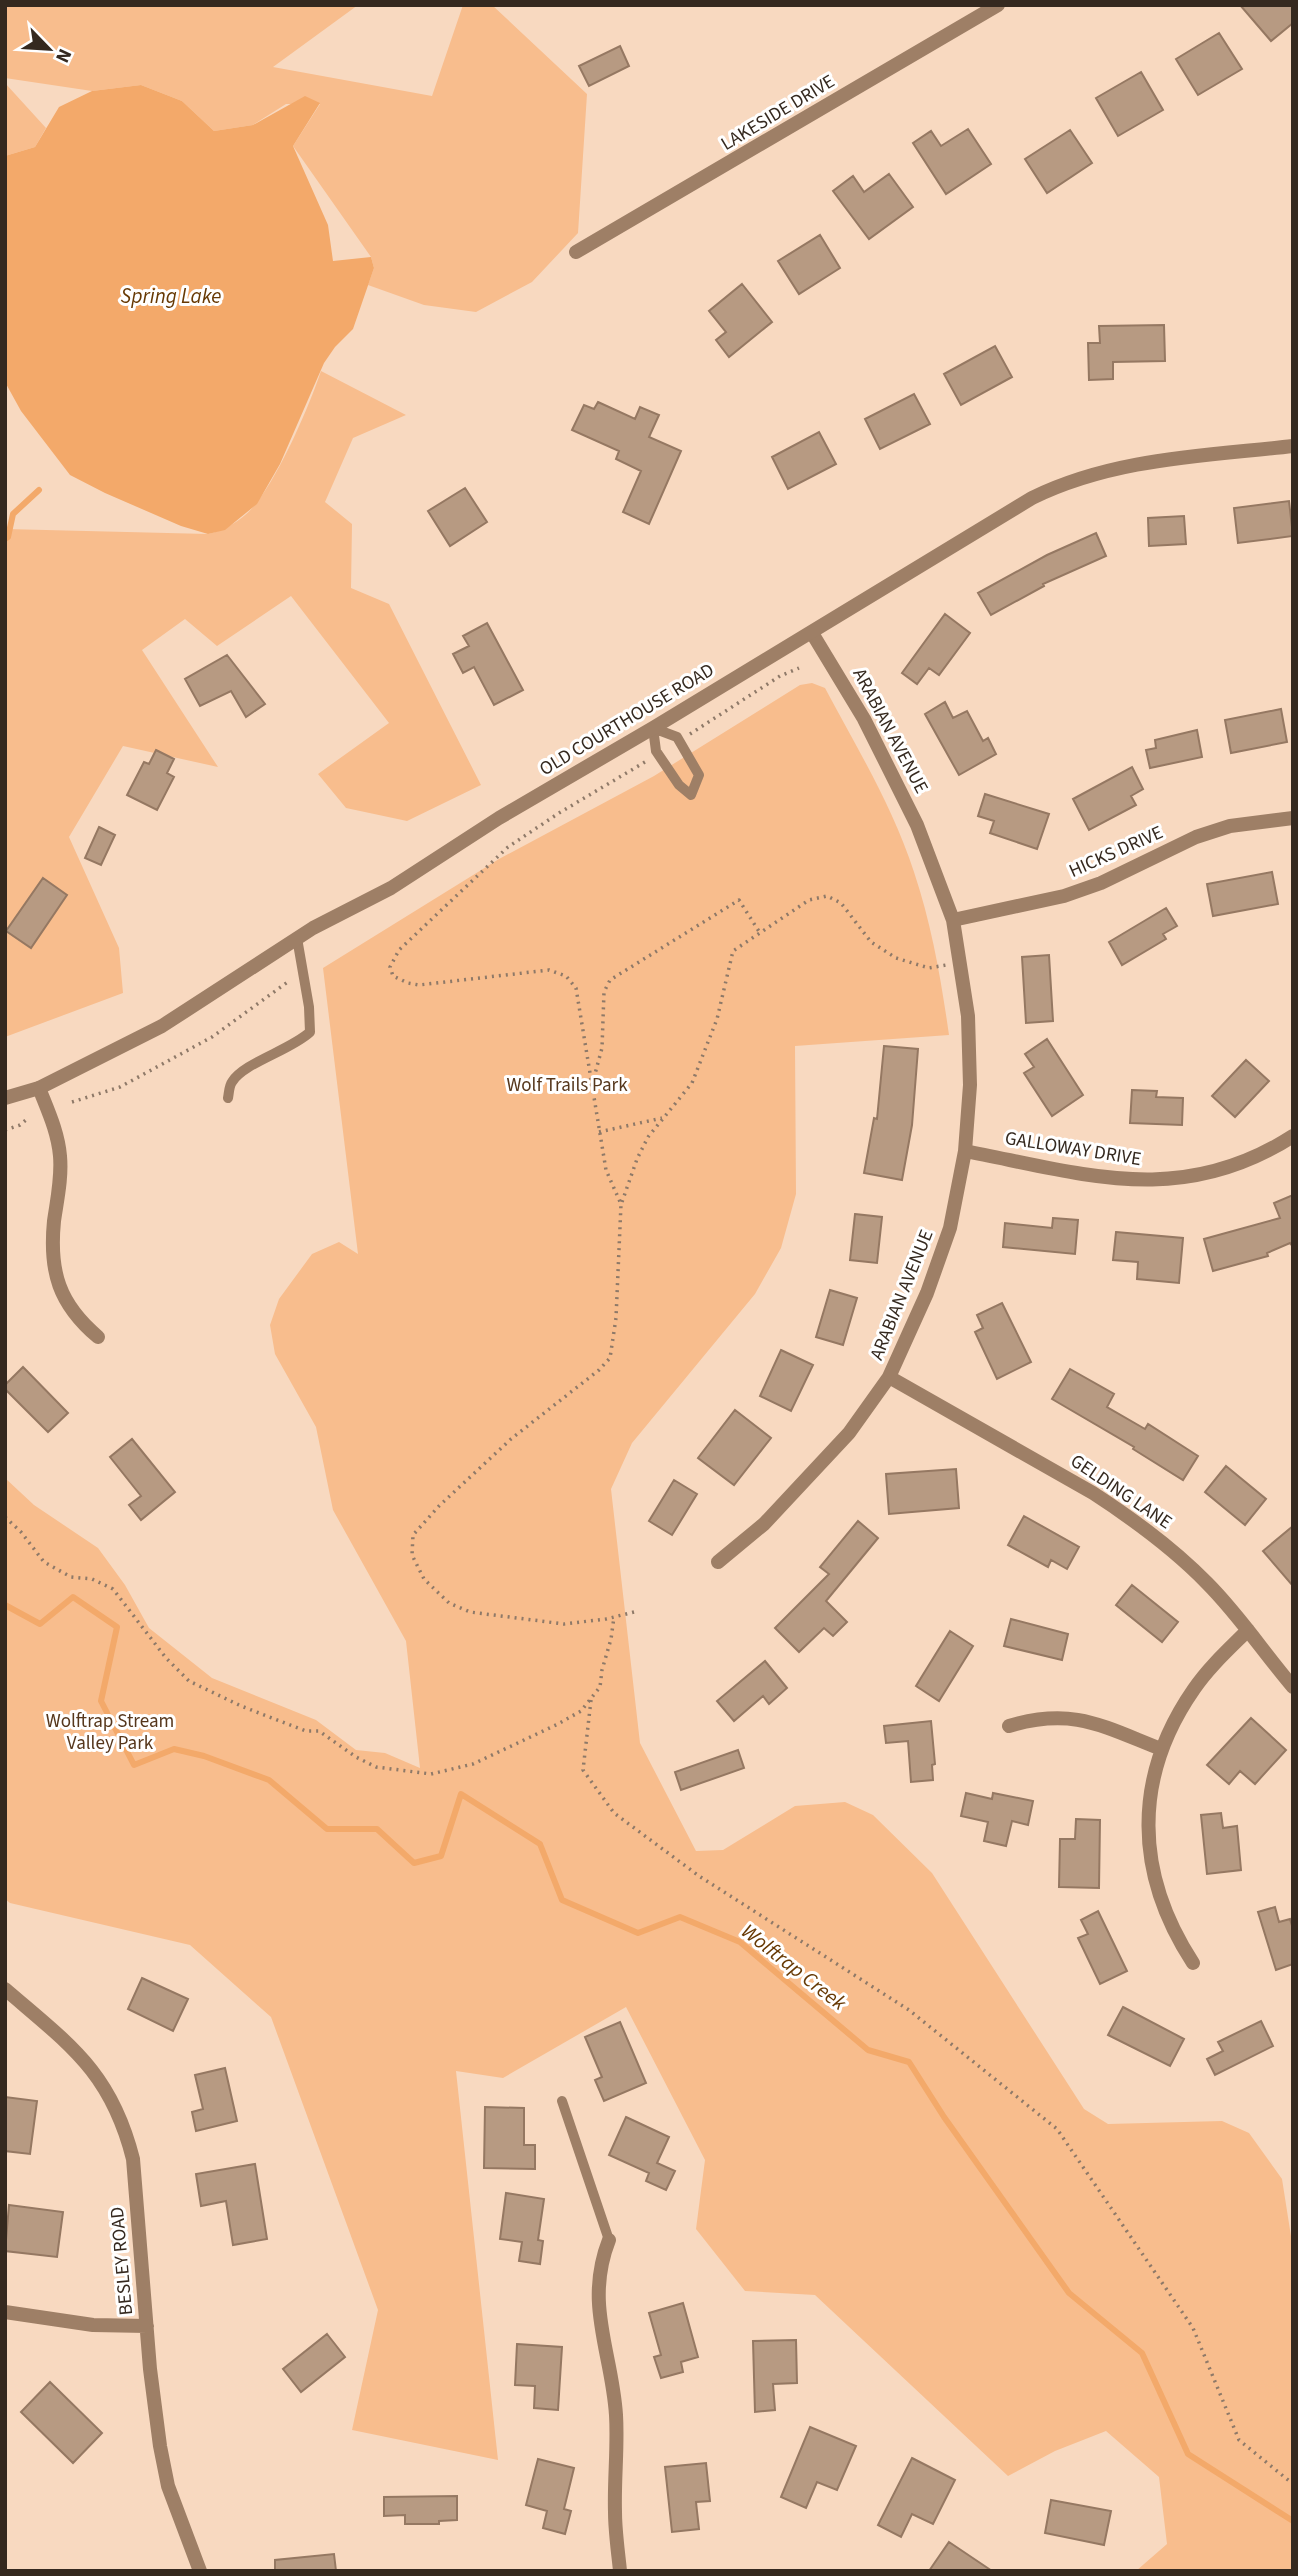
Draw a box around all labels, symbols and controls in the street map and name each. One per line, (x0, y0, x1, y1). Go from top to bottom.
north arrow (14, 14, 84, 84)
text: N (48, 44, 78, 67)
street label: LAKESIDE DRIVE (716, 68, 840, 158)
water label: Spring Lake (121, 281, 221, 311)
street label: OLD COURTHOUSE ROAD (535, 657, 719, 783)
street label: ARABIAN AVENUE (846, 664, 934, 798)
street label: HICKS DRIVE (1065, 819, 1167, 885)
park label: Wolf Trails Park (506, 1072, 628, 1099)
street label: GALLOWAY DRIVE (1003, 1125, 1143, 1173)
street label: ARABIAN AVENUE (864, 1226, 940, 1364)
street label: GELDING LANE (1065, 1448, 1177, 1536)
park label: Wolftrap Stream Valley Park (46, 1708, 174, 1757)
water label: Wolftrap Creek (735, 1916, 854, 2018)
street label: BESLEY ROAD (104, 2206, 140, 2316)

